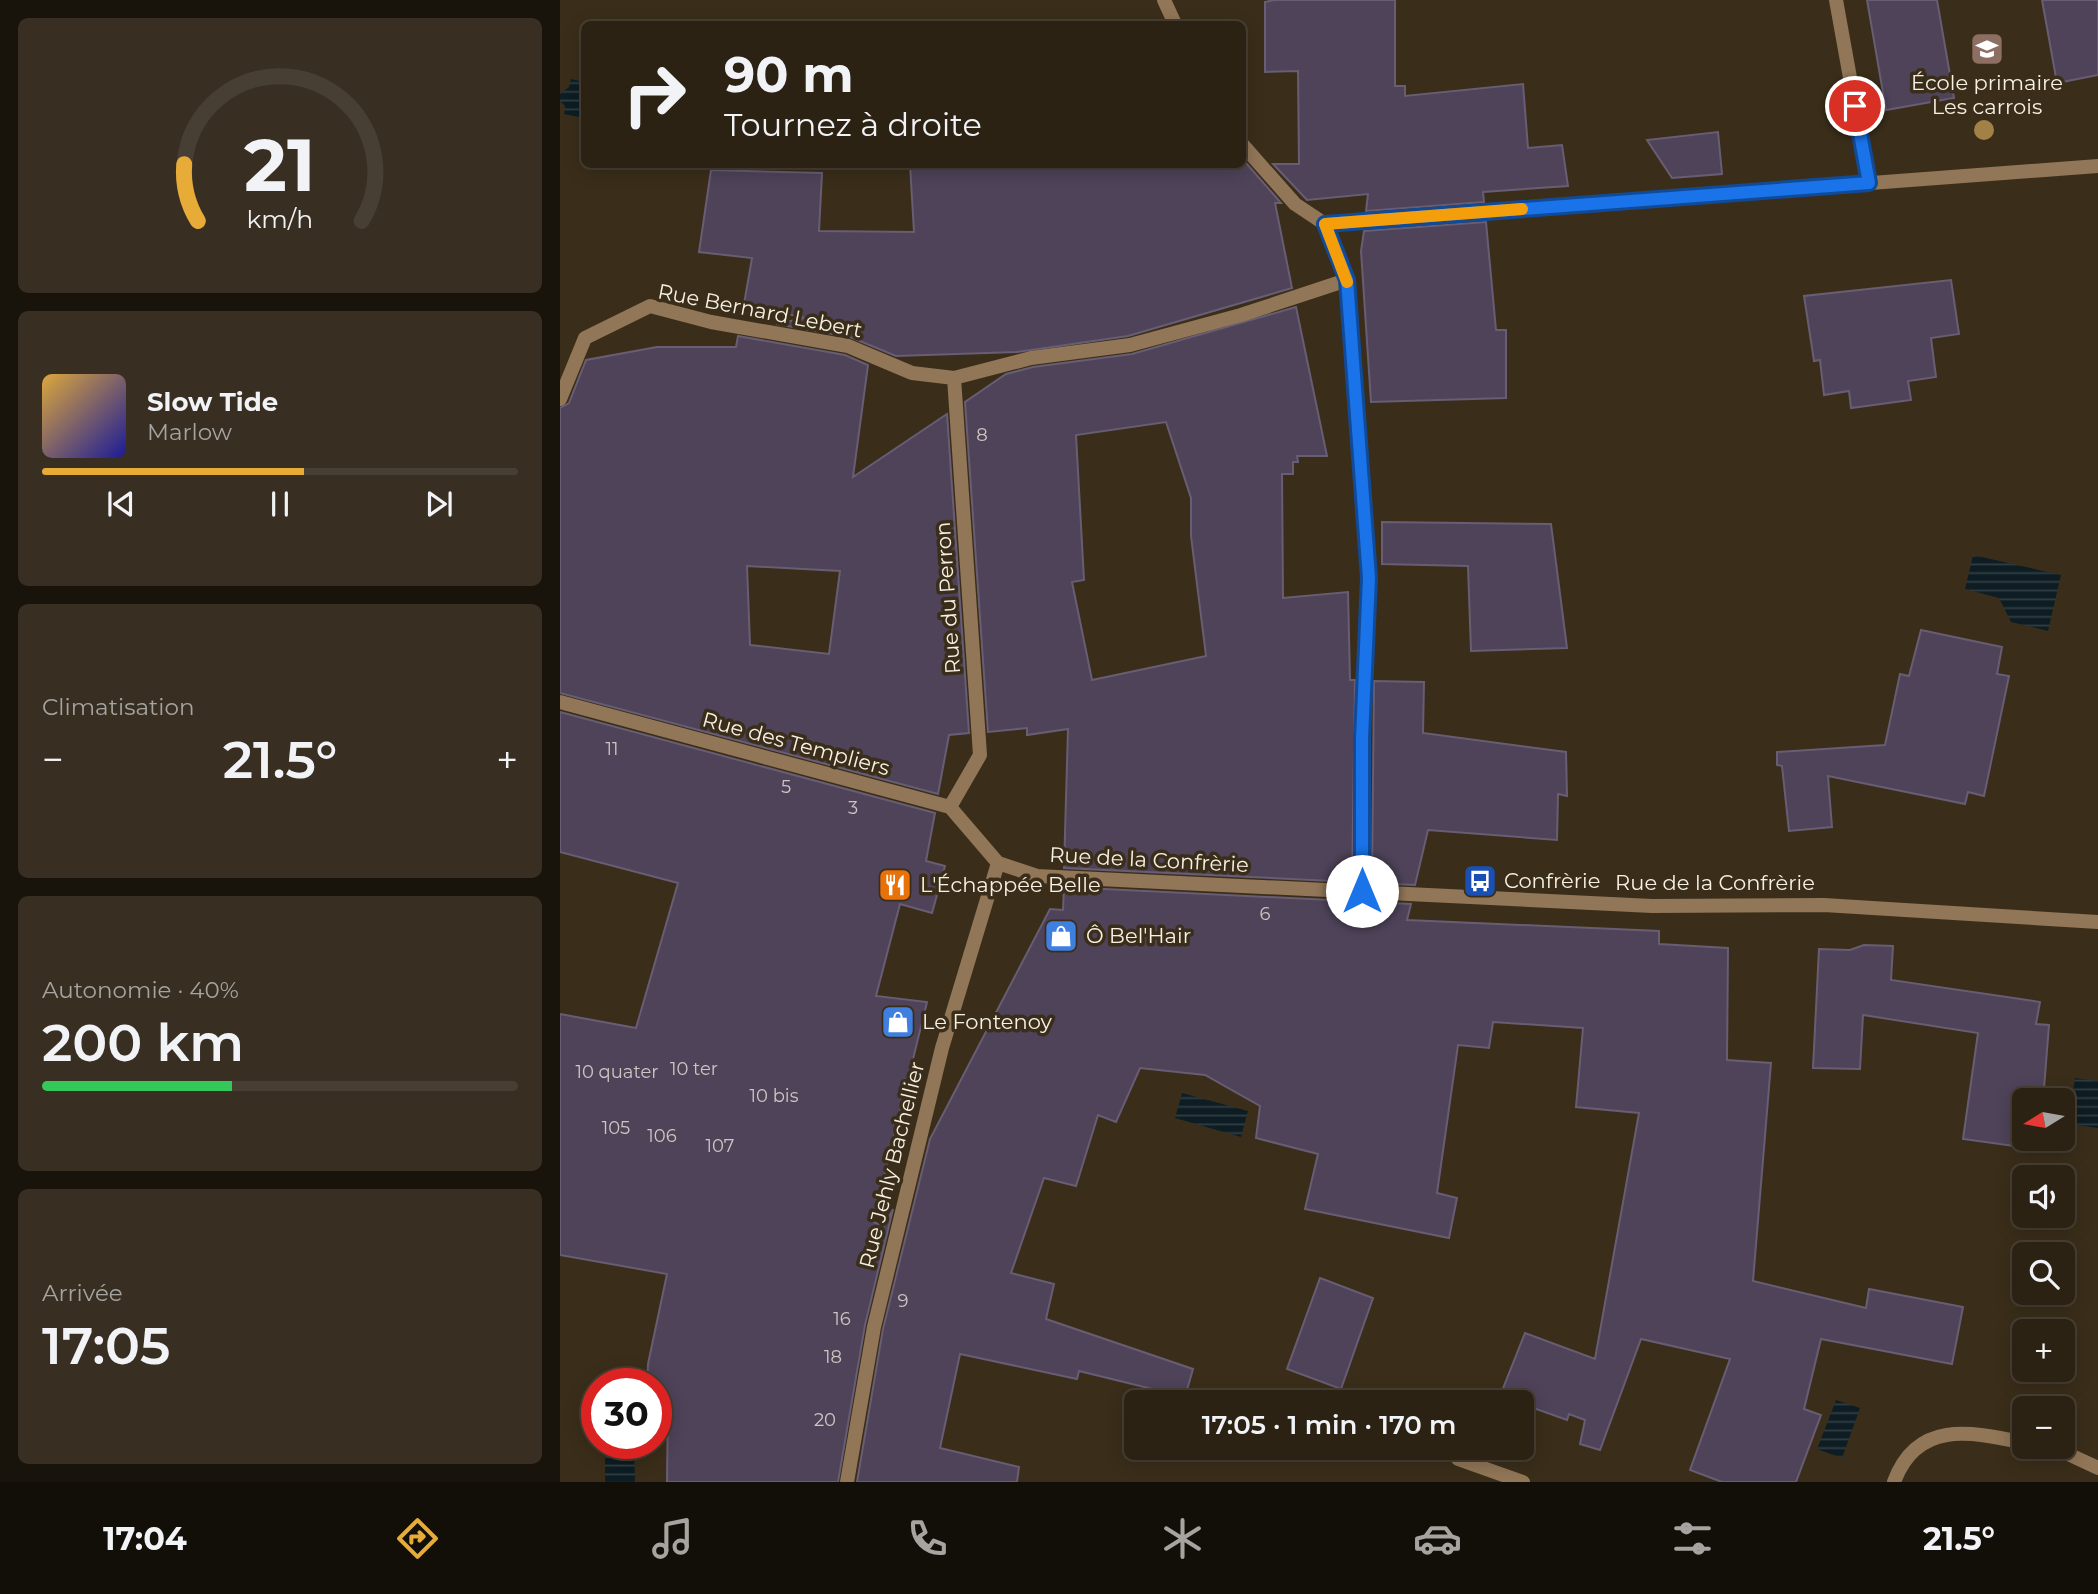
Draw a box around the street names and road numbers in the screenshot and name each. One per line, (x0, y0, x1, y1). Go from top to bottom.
street label: Rue Bernard Lebert (656, 278, 864, 343)
street label: Rue du Perron (930, 521, 965, 675)
street label: Rue des Templiers (700, 706, 893, 781)
street label: Rue de la Confrèrie (1049, 842, 1249, 877)
street label: Rue de la Confrèrie (1615, 870, 1815, 895)
street label: Rue Jehly Bachellier (854, 1059, 929, 1271)

